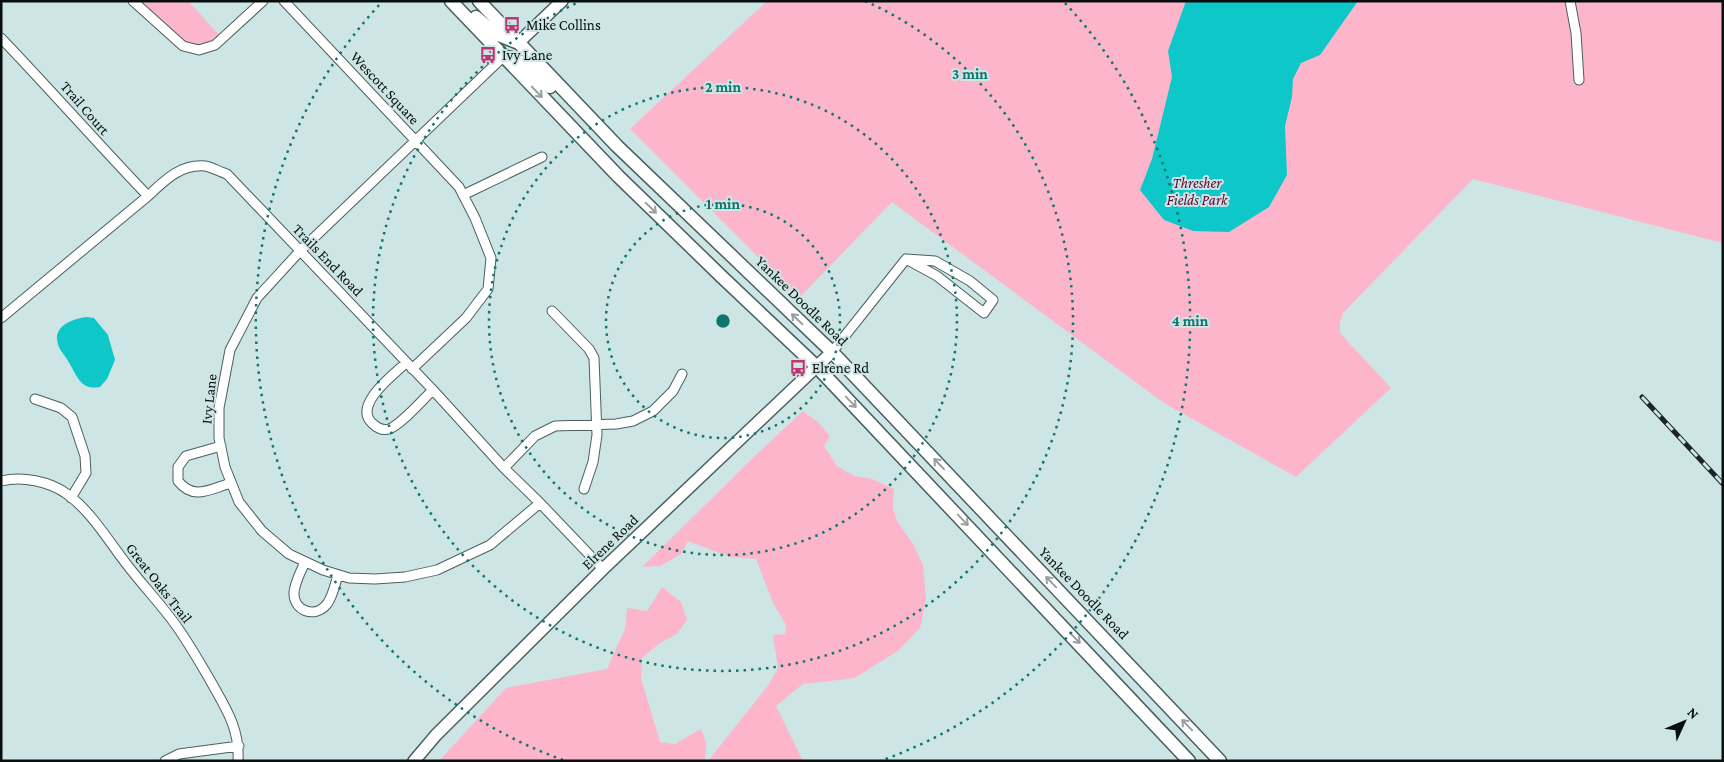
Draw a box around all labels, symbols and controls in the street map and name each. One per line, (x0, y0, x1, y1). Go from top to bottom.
bus stop icon: Mike Collins (502, 15, 522, 35)
place label: Mike Collins (526, 17, 601, 33)
bus stop icon: Ivy Lane (478, 45, 498, 65)
place label: Ivy Lane (502, 47, 553, 64)
street label: Wescott Square (347, 48, 423, 128)
text: 3 min (952, 66, 988, 82)
street label: Trail Court (58, 78, 113, 139)
text: 2 min (705, 79, 741, 95)
one-way arrow (531, 86, 543, 98)
park label: Thresher Fields Park (1166, 175, 1229, 208)
text: 1 min (706, 196, 740, 212)
one-way arrow (645, 202, 657, 214)
street label: Trails End Road (290, 221, 366, 299)
street label: Yankee Doodle Road (753, 253, 851, 349)
centre of rings (714, 312, 732, 330)
one-way arrow (791, 313, 804, 325)
text: 4 min (1172, 313, 1209, 329)
bus stop icon: Elrene Rd (788, 358, 808, 378)
place label: Elrene Rd (812, 360, 869, 376)
street label: Ivy Lane (198, 373, 221, 425)
one-way arrow (845, 396, 857, 409)
one-way arrow (933, 458, 945, 471)
street label: Elrene Road (579, 511, 641, 573)
one-way arrow (957, 514, 969, 527)
street label: Great Oaks Trail (123, 540, 195, 626)
street label: Yankee Doodle Road (1036, 544, 1132, 642)
one-way arrow (1045, 576, 1057, 588)
one-way arrow (1069, 632, 1081, 645)
north arrow (1659, 697, 1709, 747)
text: N (1684, 704, 1703, 722)
one-way arrow (1181, 719, 1193, 731)

